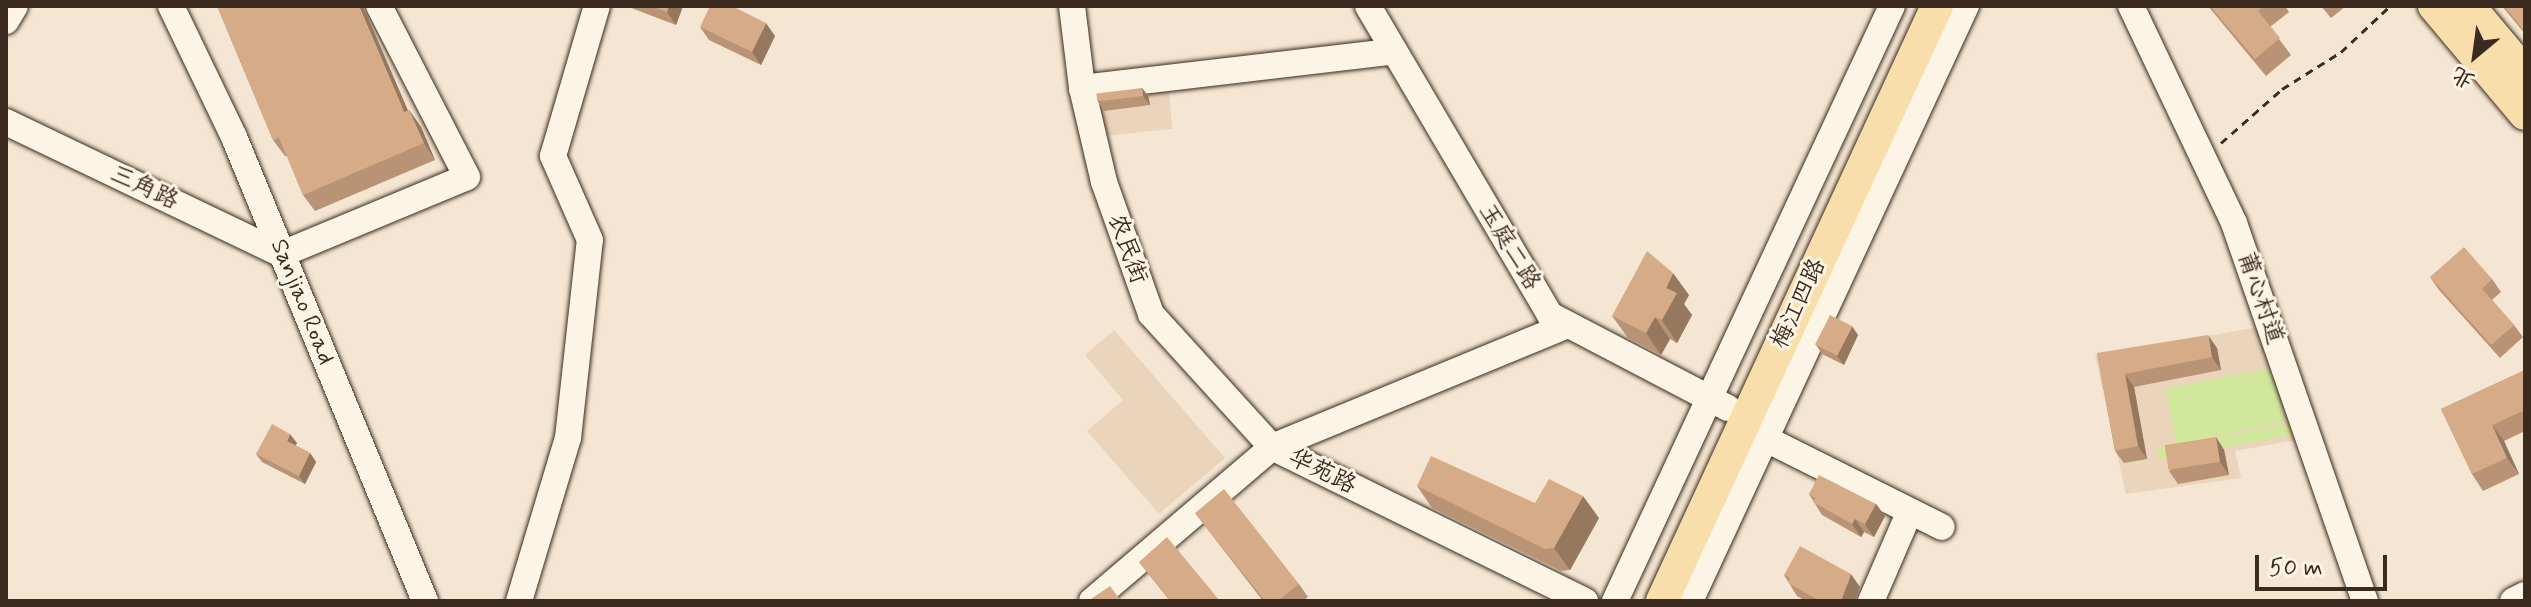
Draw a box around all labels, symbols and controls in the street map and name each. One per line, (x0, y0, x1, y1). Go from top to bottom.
north arrow (2435, 16, 2515, 96)
text: 北 (2447, 59, 2480, 95)
street label: 三角路 (105, 160, 183, 216)
street label: 玉庭二路 (1472, 198, 1546, 296)
street label: 农民街 (1101, 210, 1153, 288)
street label: Sanjiao Road (264, 236, 340, 368)
street label: 莆心村道 (2231, 248, 2289, 348)
street label: 梅江四路 (1766, 254, 1832, 354)
street label: 华苑路 (1283, 443, 1361, 501)
scale bar (2259, 539, 2391, 589)
text: 50 m (2269, 553, 2323, 584)

